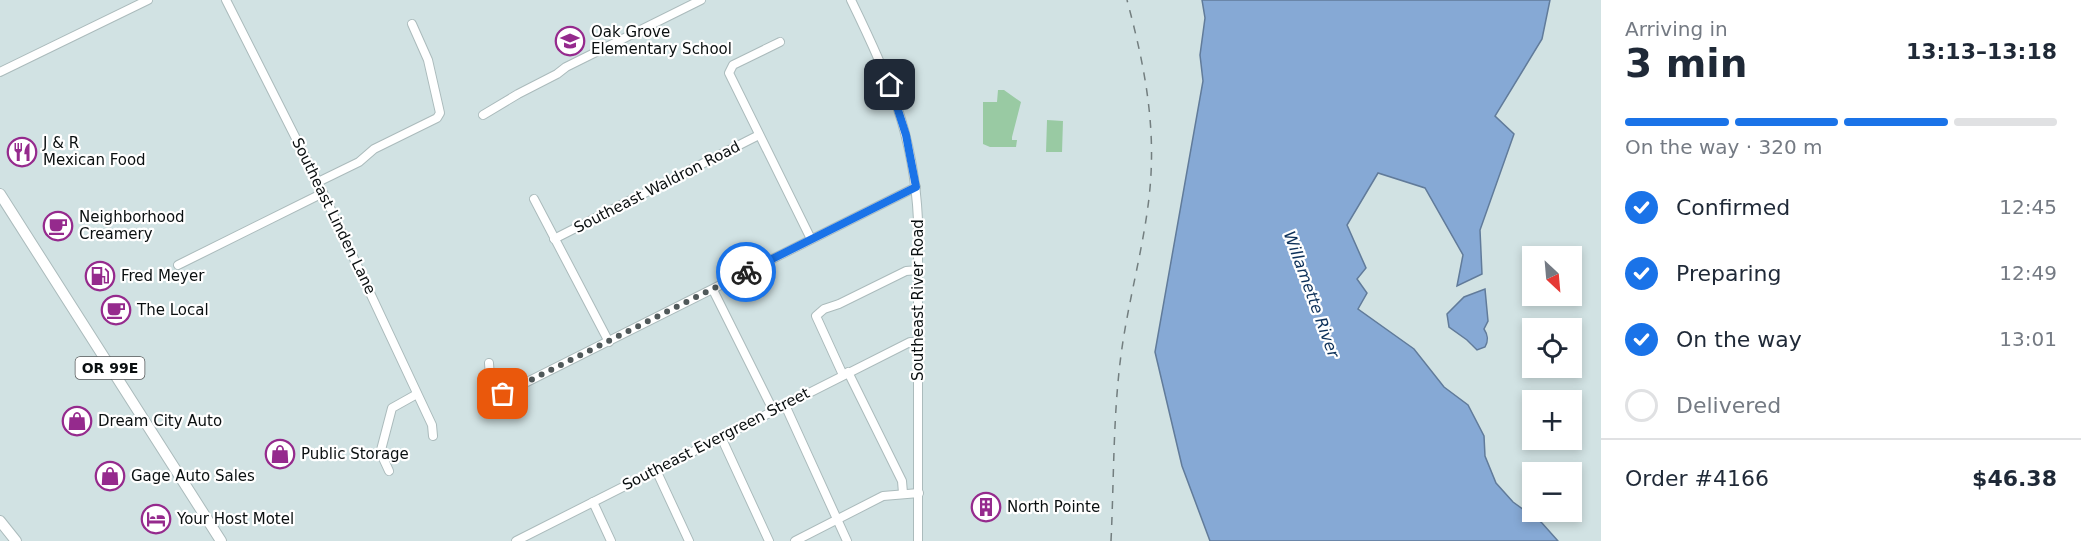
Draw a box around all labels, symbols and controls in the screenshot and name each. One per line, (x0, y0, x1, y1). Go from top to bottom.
text: Arriving in (1625, 17, 1728, 41)
place label: Oak Grove Elementary School (591, 23, 732, 58)
school or university icon: Oak Grove Elementary School (554, 25, 586, 57)
text: 13:13–13:18 (1906, 39, 2057, 64)
text: 3 min (1625, 41, 1747, 86)
pin (864, 59, 915, 110)
icon: home (873, 68, 906, 101)
place label: J & R Mexican Food (42, 134, 146, 169)
street label: Southeast Linden Lane (288, 135, 380, 297)
text: On the way · 320 m (1625, 135, 1823, 159)
restaurant icon: J & R Mexican Food (6, 136, 38, 168)
street label: Southeast Waldron Road (571, 137, 743, 237)
icon: check (1625, 191, 1658, 224)
text: Confirmed (1676, 195, 1790, 220)
text: 12:45 (1999, 195, 2057, 219)
place label: Neighborhood Creamery (79, 208, 185, 243)
cafe icon: Neighborhood Creamery (42, 210, 74, 242)
street label: Southeast River Road (909, 219, 927, 381)
water label: Willamette River (1280, 228, 1344, 361)
courier (716, 242, 776, 302)
north arrow (1522, 246, 1582, 306)
map controls (1522, 246, 1582, 522)
icon: bike (730, 256, 763, 289)
icon: check (1625, 257, 1658, 290)
fuel station icon: Fred Meyer (84, 260, 116, 292)
text: Preparing (1676, 261, 1782, 286)
text: 12:49 (1999, 261, 2057, 285)
place label: Fred Meyer (121, 267, 205, 285)
cafe icon: The Local (100, 294, 132, 326)
place label: The Local (136, 301, 209, 319)
button: locate (1522, 318, 1582, 378)
icon: check (1625, 323, 1658, 356)
text: On the way (1676, 327, 1802, 352)
text: 13:01 (1999, 327, 2057, 351)
road number: OR 99E (76, 357, 144, 379)
pin (477, 368, 528, 419)
icon: bag (486, 377, 519, 410)
street label: Southeast Evergreen Street (619, 384, 813, 494)
button: + (1522, 390, 1582, 450)
text: Delivered (1676, 393, 1781, 418)
shop icon: Dream City Auto (61, 405, 93, 437)
place label: Dream City Auto (98, 412, 222, 430)
shop icon: Public Storage (264, 438, 296, 470)
place label: Public Storage (301, 445, 409, 463)
shop icon: Gage Auto Sales (94, 460, 126, 492)
button: − (1522, 462, 1582, 522)
text: Order #4166 (1625, 466, 1769, 491)
text: $46.38 (1972, 466, 2057, 491)
place label: Gage Auto Sales (131, 467, 255, 485)
building icon: North Pointe (970, 491, 1002, 523)
place label: North Pointe (1007, 498, 1100, 516)
hotel icon: Your Host Motel (140, 503, 172, 535)
place label: Your Host Motel (176, 510, 294, 528)

